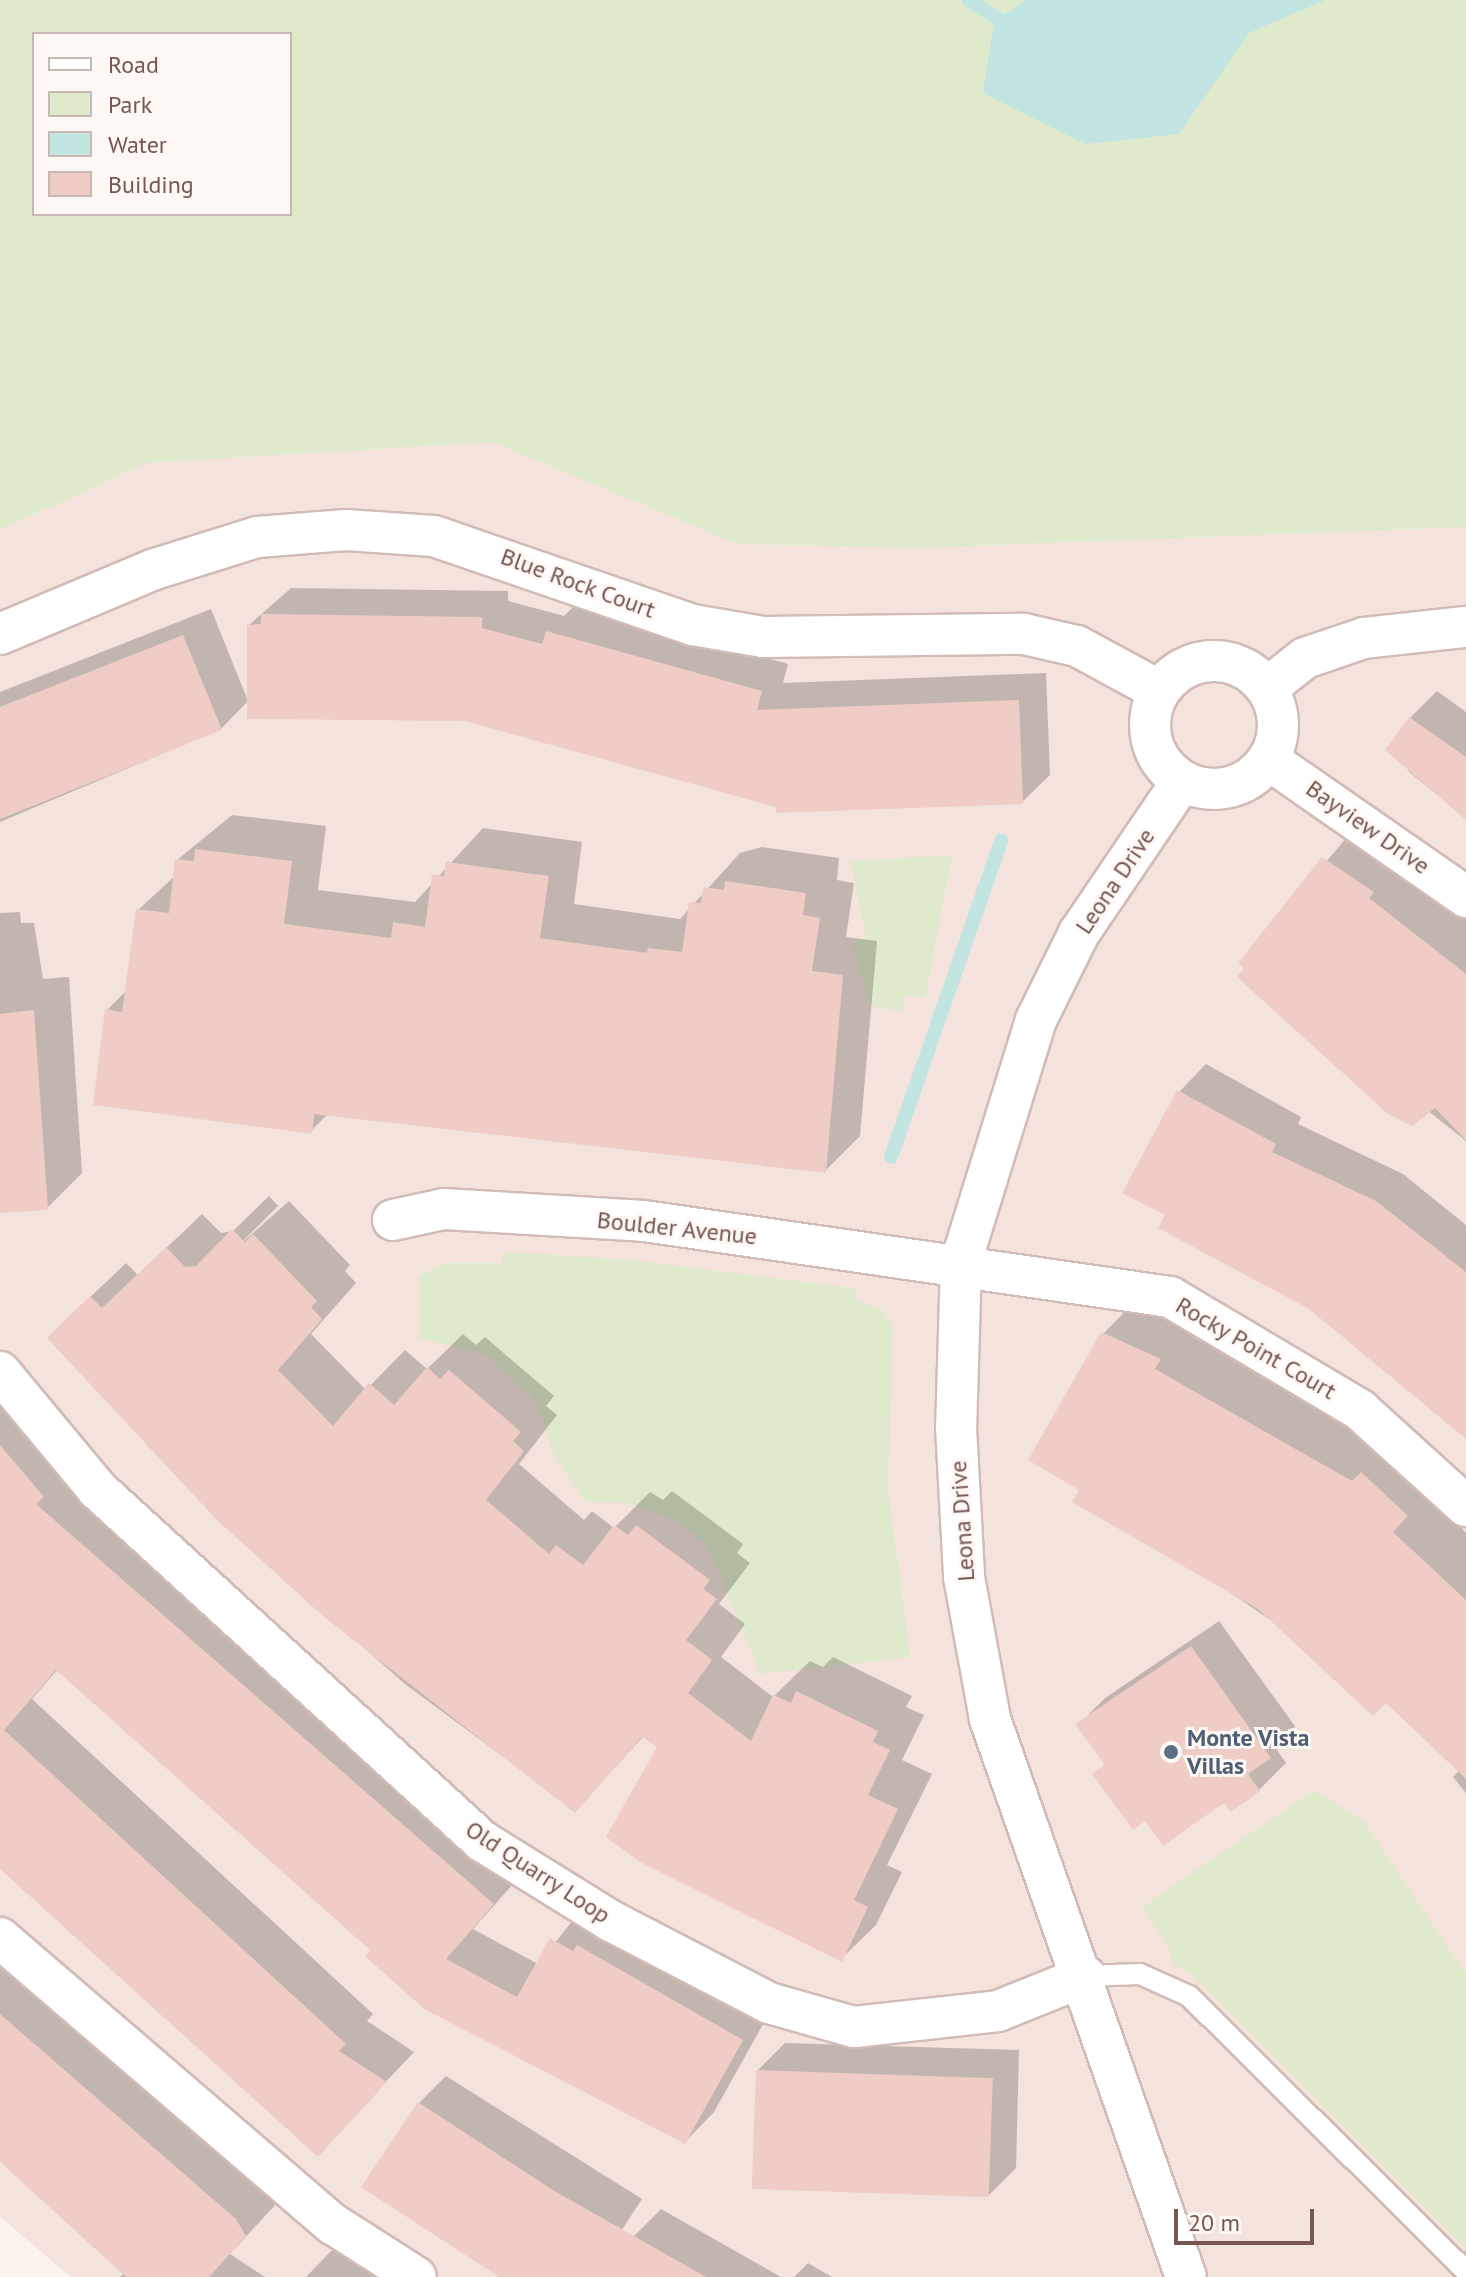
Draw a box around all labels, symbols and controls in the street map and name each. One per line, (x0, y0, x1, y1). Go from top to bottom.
legend (32, 32, 292, 216)
text: Road (108, 49, 159, 80)
text: Park (108, 89, 152, 120)
text: Water (108, 129, 167, 160)
text: Building (108, 169, 194, 200)
street label: Blue Rock Court (497, 542, 659, 624)
street label: Bayview Drive (1300, 774, 1436, 880)
street label: Leona Drive (1069, 823, 1161, 939)
street label: Boulder Avenue (595, 1205, 759, 1251)
street label: Rocky Point Court (1170, 1290, 1342, 1406)
street label: Leona Drive (943, 1460, 981, 1582)
place label: Monte Vista Villas (1187, 1724, 1310, 1780)
marker: Monte Vista Villas (1162, 1743, 1180, 1761)
street label: Old Quarry Loop (460, 1814, 616, 1930)
scale bar (1178, 2193, 1318, 2243)
text: 20 m (1188, 2207, 1240, 2238)

